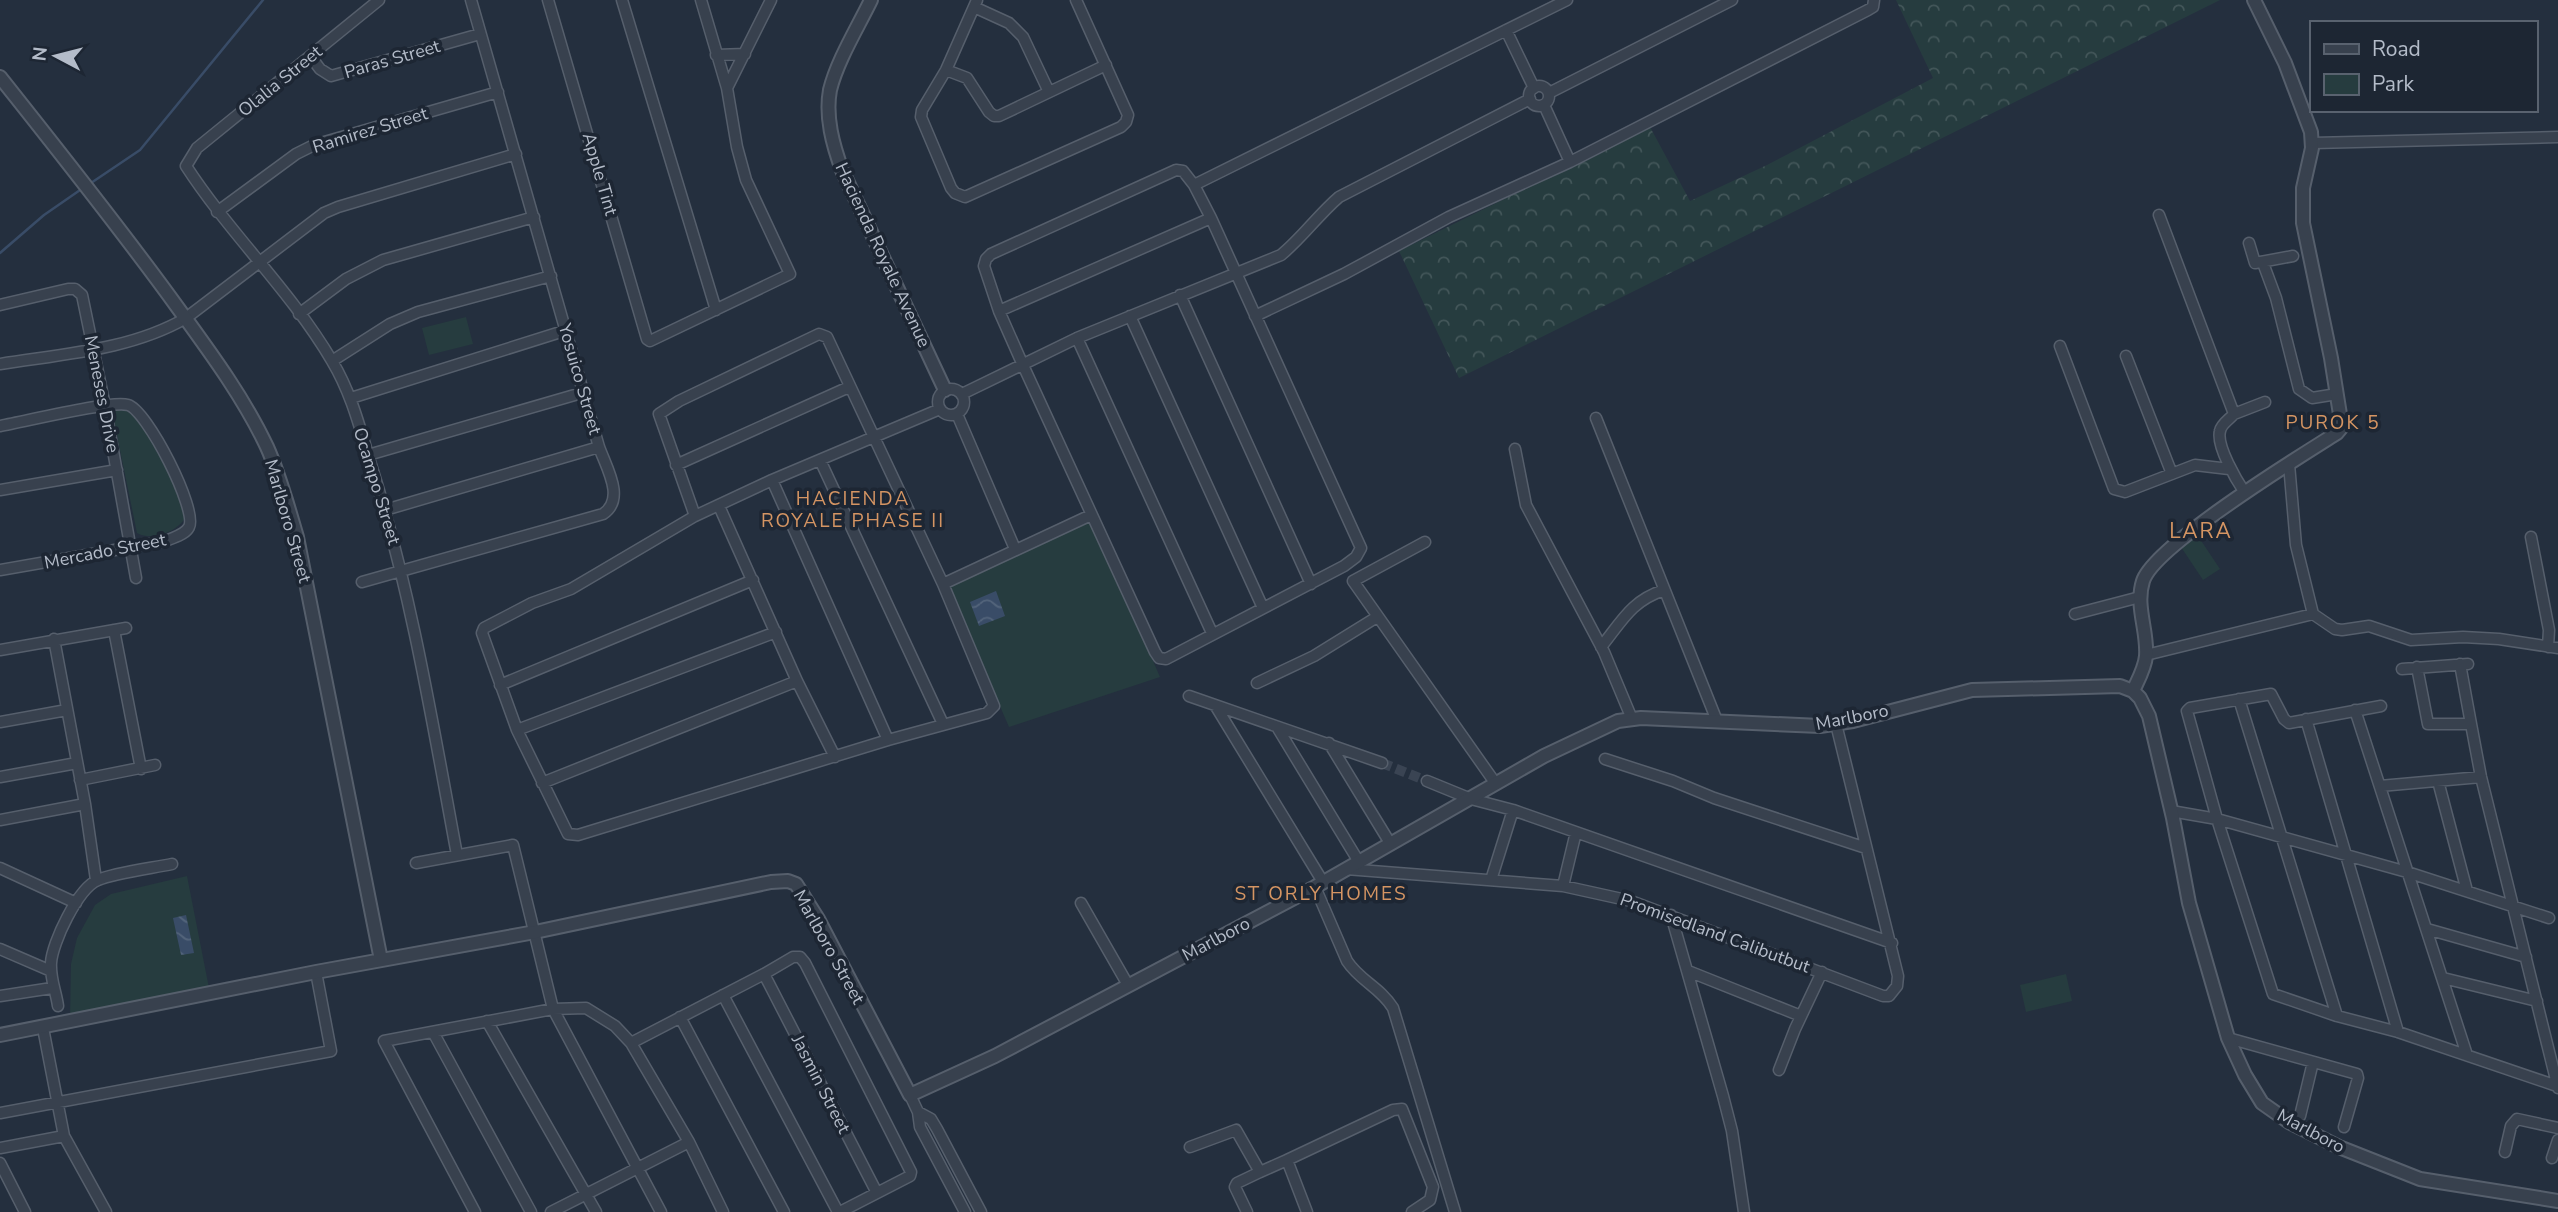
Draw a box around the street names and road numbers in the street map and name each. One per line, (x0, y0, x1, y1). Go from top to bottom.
street label: Paras Street (341, 34, 443, 84)
street label: Olalia Street (233, 39, 328, 122)
street label: Ramirez Street (310, 101, 431, 159)
street label: Apple Tint (577, 130, 623, 219)
street label: Hacienda Royale Avenue (830, 159, 936, 351)
street label: Yosuico Street (552, 320, 607, 438)
street label: Meneses Drive (79, 333, 125, 455)
street label: Ocampo Street (348, 425, 406, 548)
street label: Marlboro Street (259, 457, 317, 586)
street label: Mercado Street (42, 527, 169, 575)
street label: Marlboro (1814, 698, 1890, 736)
street label: Marlboro Street (788, 886, 871, 1009)
street label: Promisedland Calibutbut (1617, 887, 1814, 979)
street label: Marlboro (1178, 911, 1254, 967)
street label: Jasmin Street (785, 1030, 856, 1138)
street label: Marlboro (2273, 1103, 2349, 1159)

